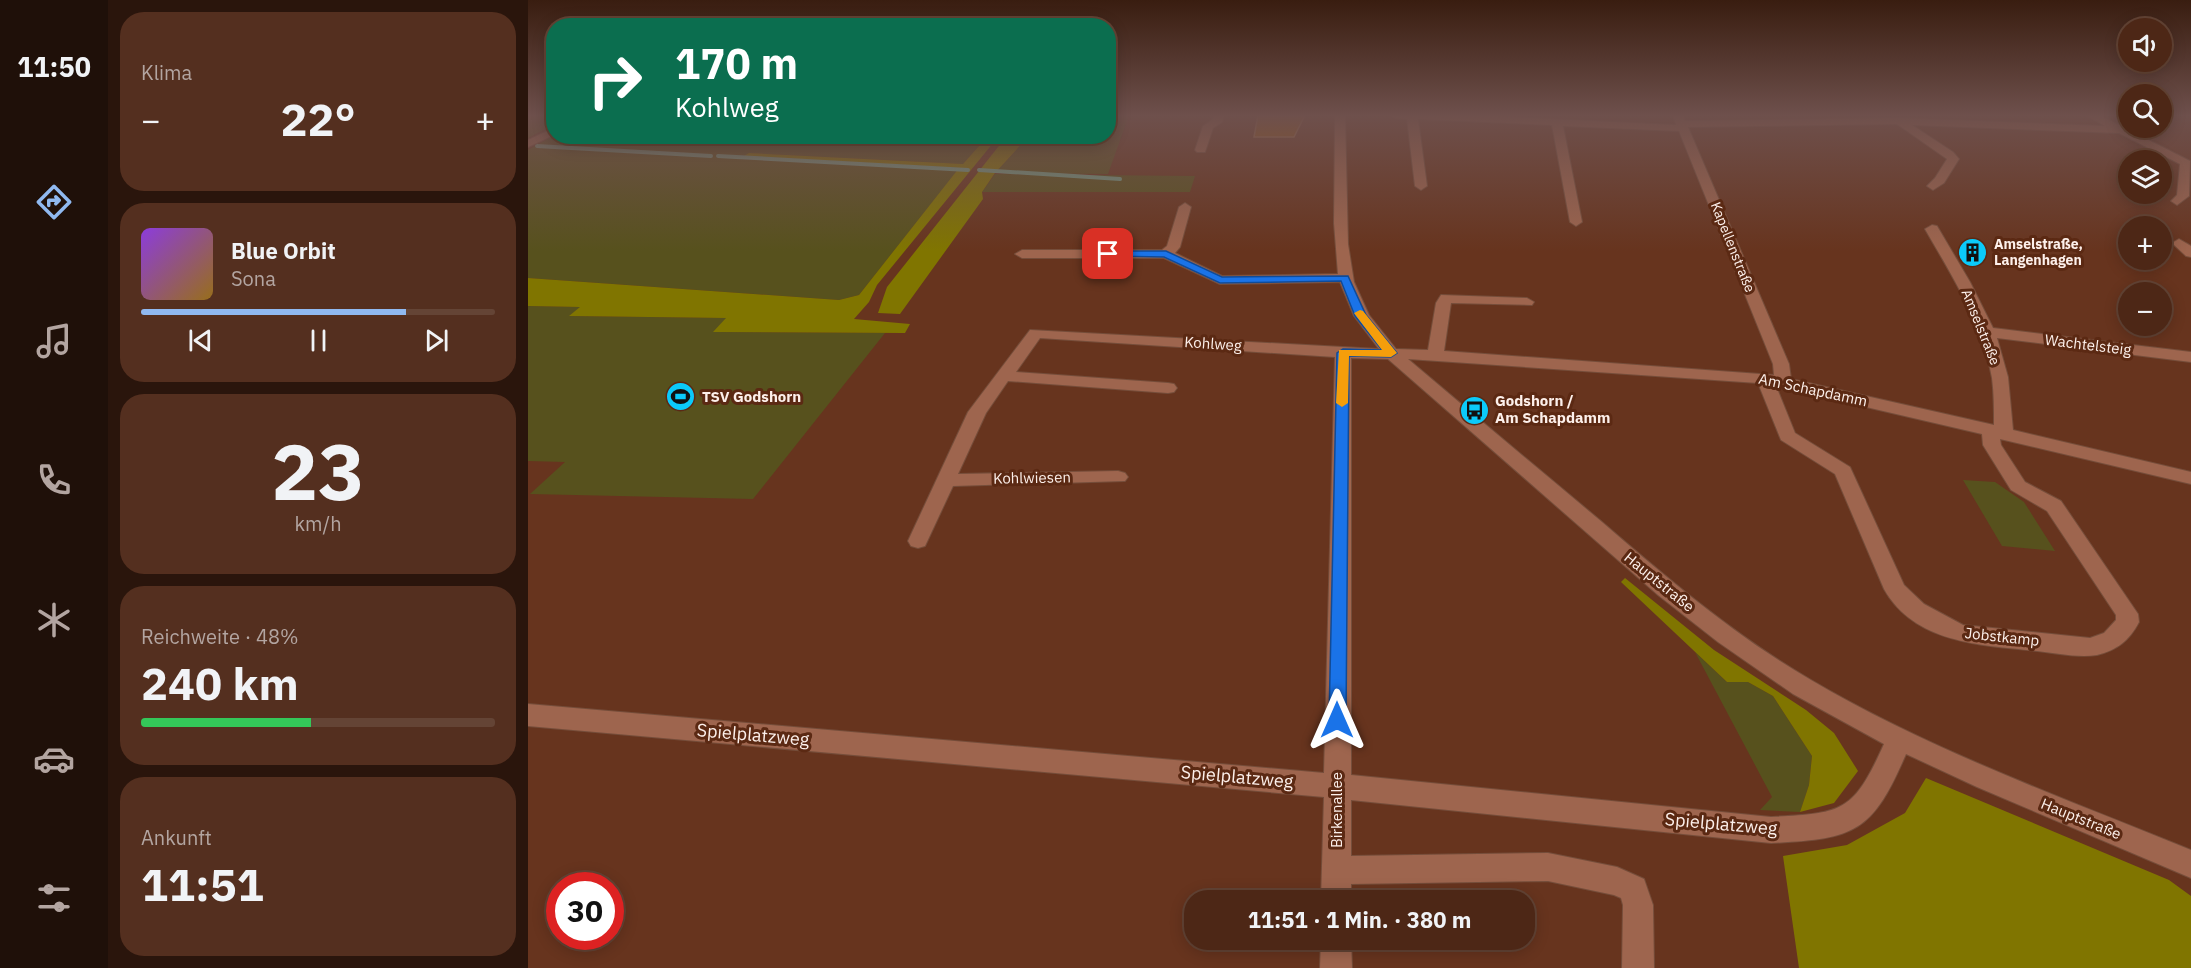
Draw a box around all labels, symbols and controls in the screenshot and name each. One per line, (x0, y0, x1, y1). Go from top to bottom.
map controls (2118, 18, 2172, 336)
button: sound (2118, 18, 2172, 72)
text: 170 m (675, 36, 798, 91)
icon: right (576, 42, 654, 120)
text: 11:50 (17, 49, 91, 84)
text: Klima (141, 59, 192, 86)
button: search (2118, 84, 2172, 138)
text: Kohlweg (675, 89, 779, 124)
text: 22° (280, 90, 356, 148)
text: − (141, 98, 161, 141)
text: + (475, 98, 495, 141)
button: layers (2118, 150, 2172, 204)
icon: directions (33, 181, 75, 223)
street label: Kapellenstraße (1707, 199, 1759, 295)
button: + (2118, 216, 2172, 270)
pin (1082, 228, 1133, 279)
place label: Amselstraße, Langenhagen (1994, 235, 2083, 269)
text: Blue Orbit (231, 236, 336, 265)
building icon: Amselstraße, Langenhagen (1957, 236, 1989, 268)
icon: arrive (1091, 237, 1124, 270)
text: Sona (231, 265, 276, 292)
button: − (2118, 282, 2172, 336)
street label: Amselstraße (1958, 286, 2005, 368)
icon: music (33, 320, 75, 362)
icon: previous (184, 324, 217, 357)
icon: pause (302, 324, 335, 357)
icon: next (420, 324, 453, 357)
street label: Wachtelsteig (2044, 330, 2133, 359)
street label: Kohlweg (1184, 332, 1243, 355)
street label: Am Schapdamm (1757, 369, 1869, 410)
sports icon: TSV Godshorn (665, 381, 697, 413)
place label: TSV Godshorn (702, 387, 801, 406)
place label: Godshorn / Am Schapdamm (1495, 391, 1610, 427)
bus stop icon: Godshorn / Am Schapdamm (1458, 394, 1490, 426)
text: 23 (271, 420, 365, 521)
icon: phone (33, 459, 75, 501)
street label: Kohlwiesen (993, 467, 1071, 488)
text: km/h (294, 510, 342, 537)
street label: Hauptstraße (1620, 548, 1698, 616)
icon: climate (33, 599, 75, 641)
text: Reichweite · 48% (141, 623, 298, 650)
street label: Jobstkamp (1964, 623, 2040, 650)
text: 240 km (141, 654, 299, 712)
position arrow (1305, 688, 1369, 752)
street label: Spielplatzweg (696, 718, 811, 751)
icon: car (33, 738, 75, 780)
street label: Spielplatzweg (1180, 760, 1295, 793)
street label: Birkenallee (1327, 772, 1346, 848)
street label: Hauptstraße (2038, 794, 2124, 843)
street label: Spielplatzweg (1664, 807, 1779, 840)
text: Ankunft (141, 824, 212, 851)
text: 11:51 (141, 855, 264, 913)
speed limit sign: 30 (546, 872, 624, 950)
icon: filters (33, 877, 75, 919)
text: 11:51 · 1 Min. · 380 m (1248, 905, 1471, 934)

